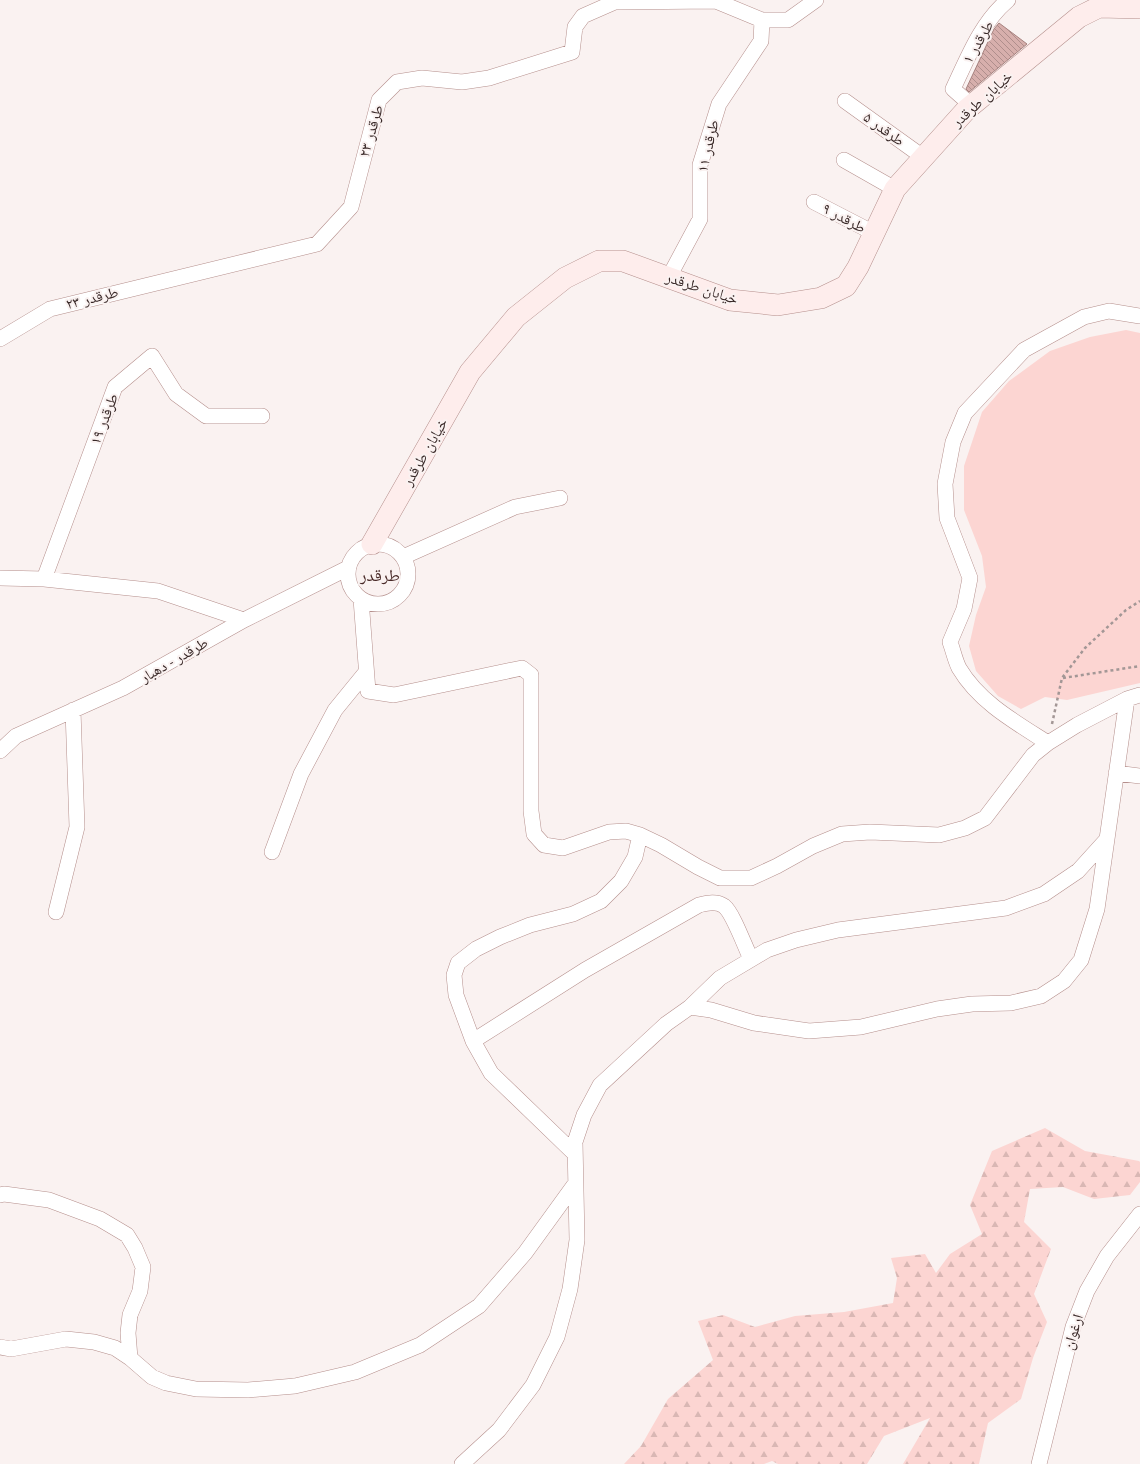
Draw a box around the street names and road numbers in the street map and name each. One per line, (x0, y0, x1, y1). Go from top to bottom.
street label: طرقدر ۱ (957, 16, 999, 68)
street label: خیابان طرقدر (946, 65, 1018, 133)
street label: طرقدر ۲۳ (353, 102, 389, 160)
street label: طرقدر ۵ (859, 106, 909, 152)
street label: طرقدر ۱۱ (691, 118, 725, 174)
street label: طرقدر ۹ (818, 197, 870, 239)
street label: خیابان طرقدر (662, 266, 742, 310)
street label: طرقدر ۲۳ (64, 281, 121, 315)
street label: طرقدر ۱۹ (84, 390, 124, 448)
street label: خیابان طرقدر (396, 414, 454, 491)
street label: طرقدر - دهبار (135, 632, 212, 689)
street label: ارغوان (1057, 1311, 1089, 1353)

